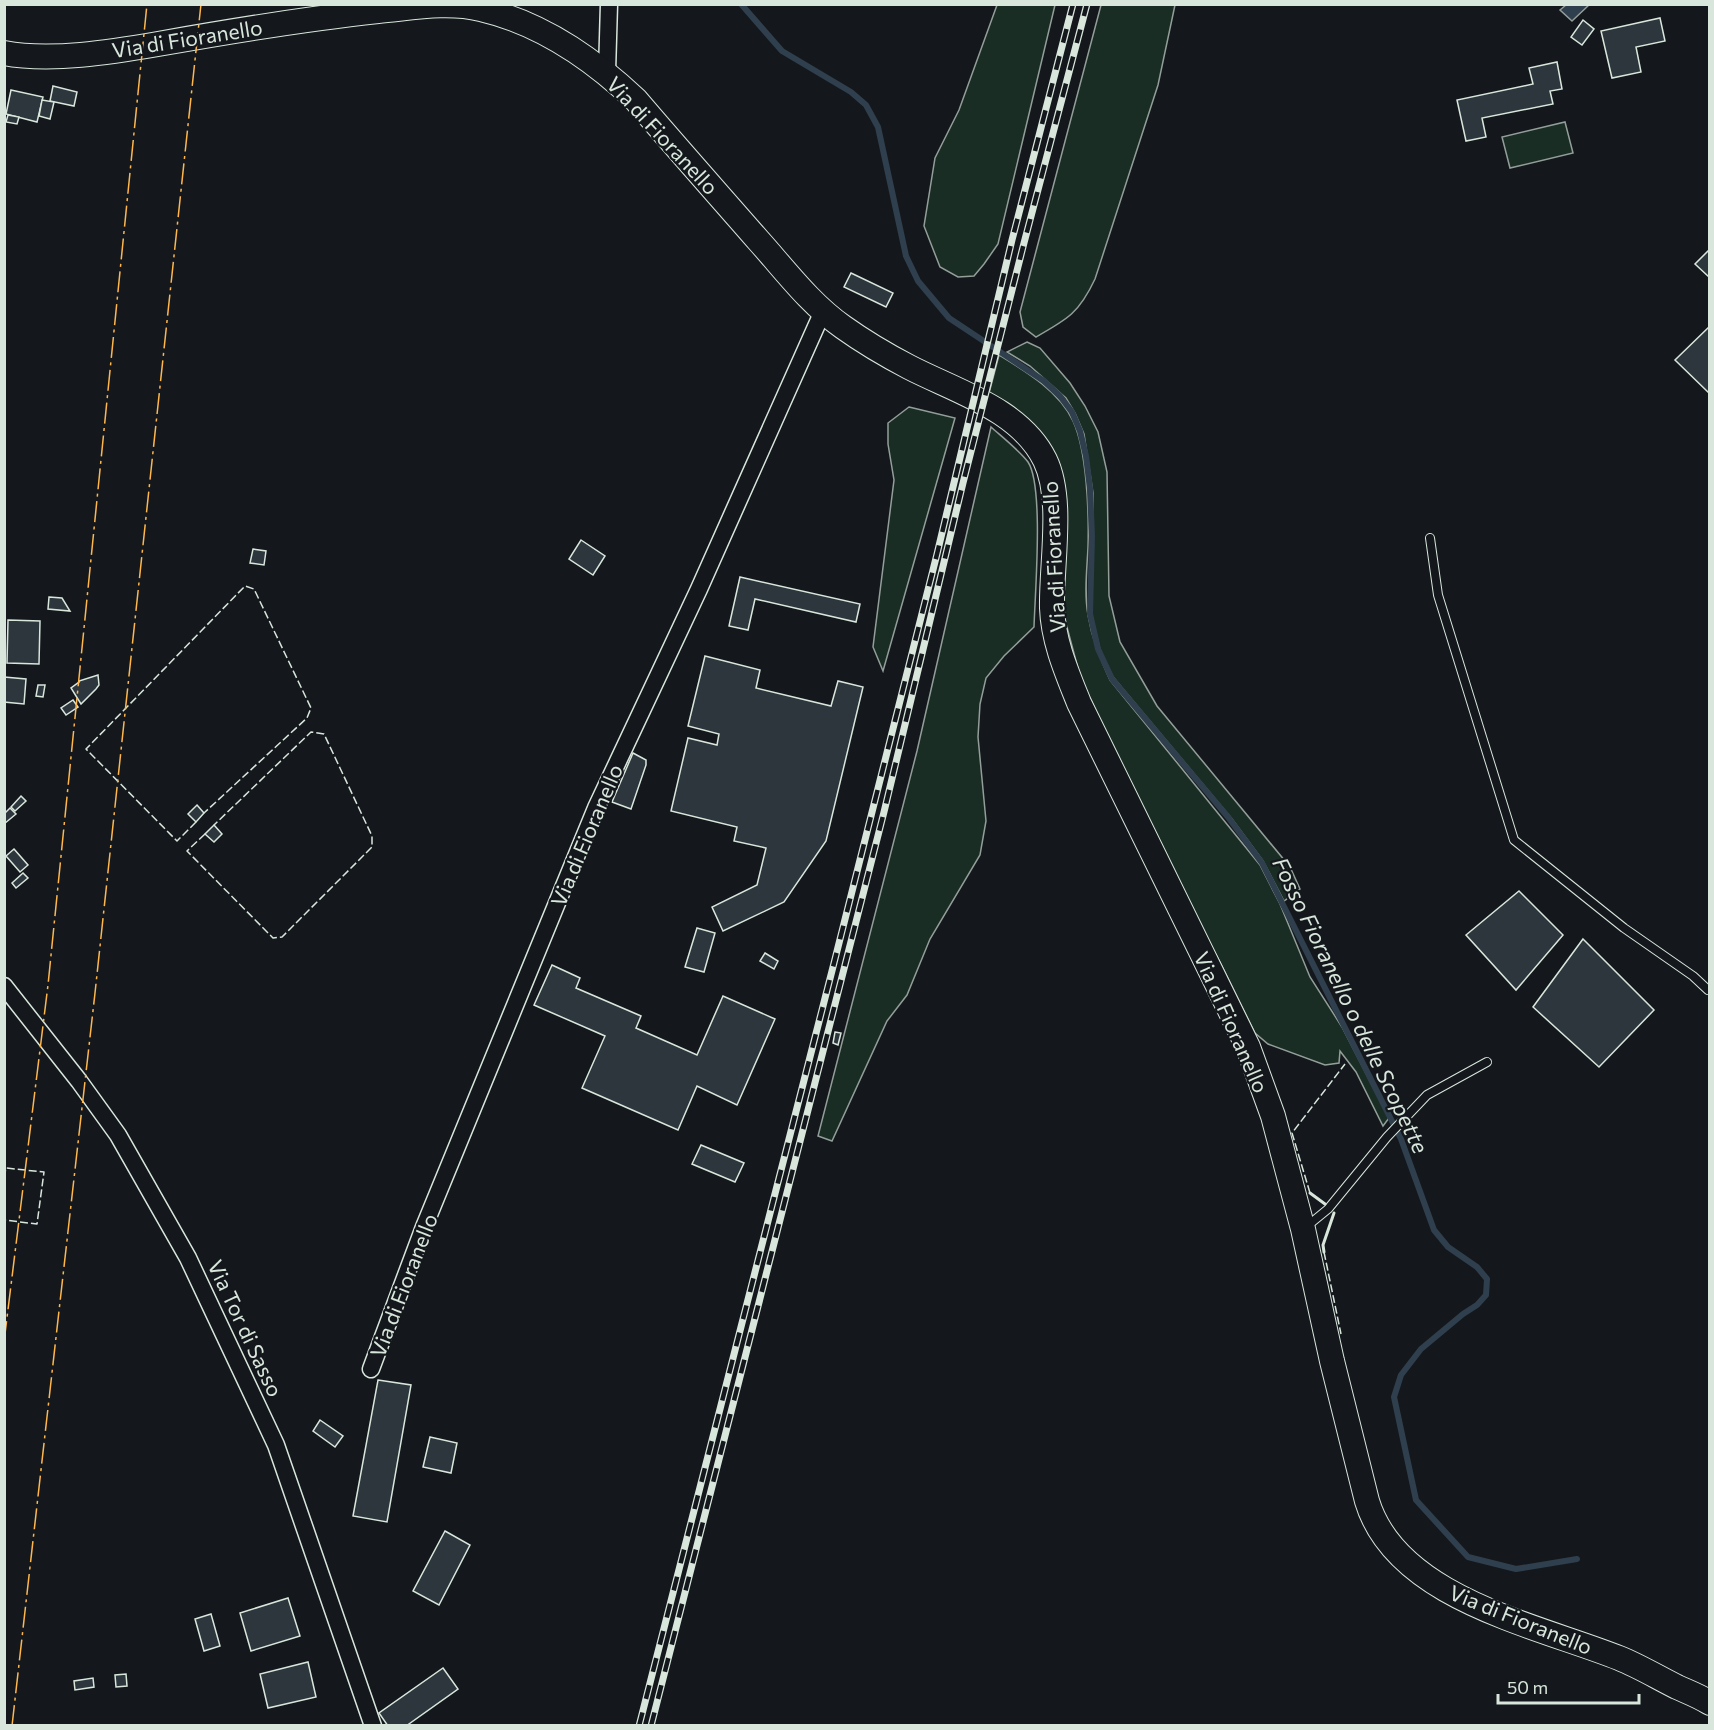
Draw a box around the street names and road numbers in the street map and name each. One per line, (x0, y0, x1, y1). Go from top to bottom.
street label: Via di Fioranello (110, 14, 264, 62)
street label: Via di Fioranello (602, 71, 724, 199)
street label: Via di Fioranello (1037, 481, 1069, 633)
street label: Via di Fioranello (545, 760, 627, 910)
street label: Via di Fioranello (1190, 948, 1274, 1096)
street label: Via di Fioranello (364, 1210, 442, 1360)
street label: Via Tor di Sasso (203, 1256, 289, 1400)
street label: Via di Fioranello (1446, 1579, 1596, 1659)

